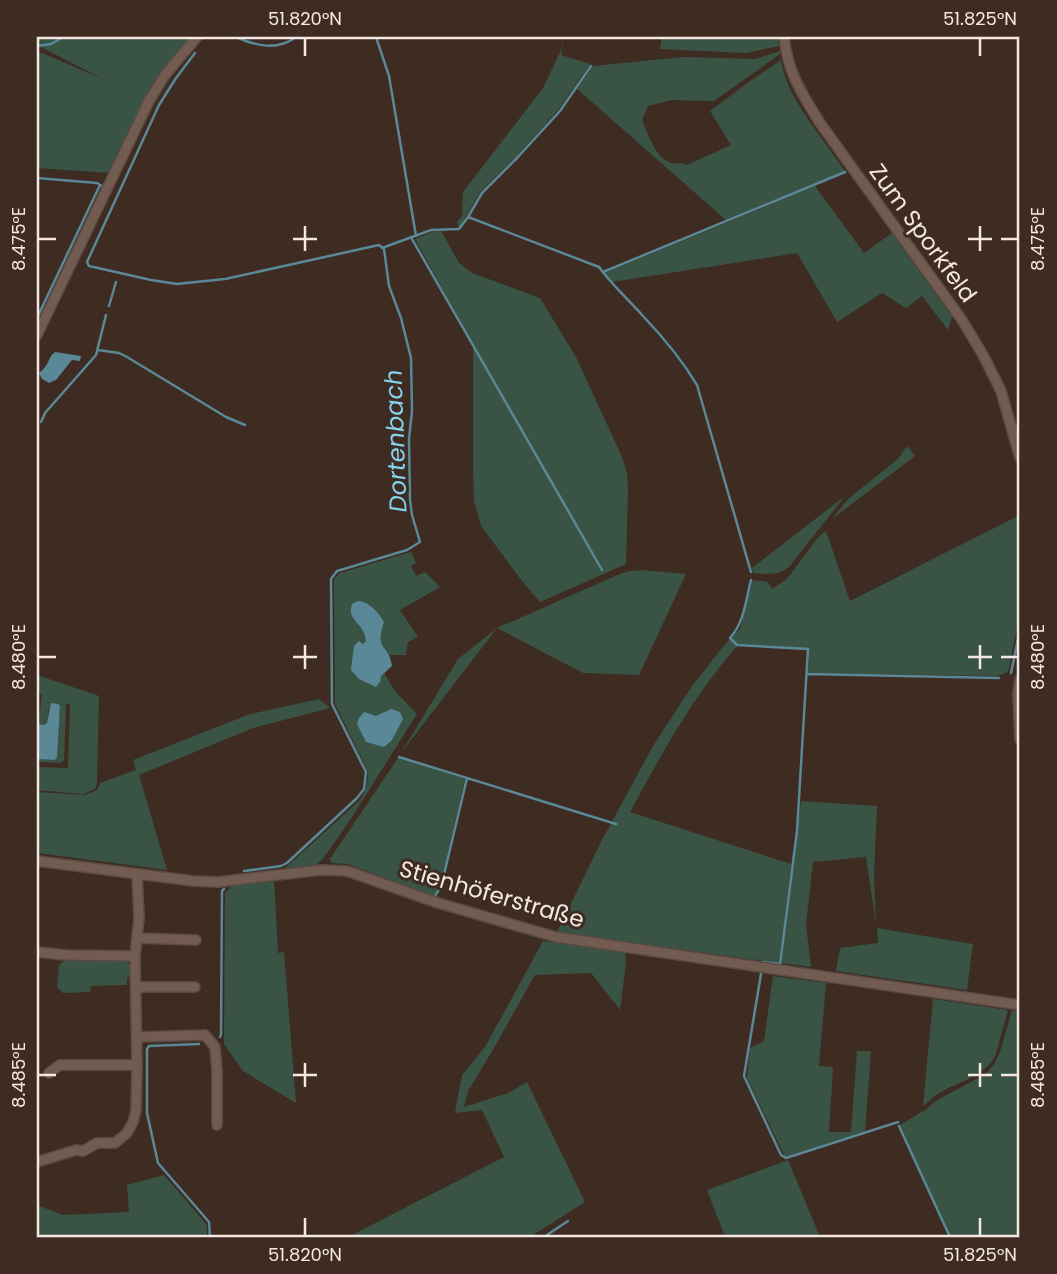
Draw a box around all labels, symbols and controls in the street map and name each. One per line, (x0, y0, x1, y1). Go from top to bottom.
text: 51.820°N (268, 6, 342, 31)
text: 51.825°N (943, 6, 1017, 31)
street label: Zum Sporkfeld (862, 157, 984, 309)
text: 8.475°E (6, 207, 31, 271)
text: 8.475°E (1025, 207, 1050, 271)
water label: Dortenbach (377, 369, 414, 513)
text: 8.480°E (6, 624, 31, 690)
text: 8.480°E (1025, 624, 1050, 690)
street label: Stienhöferstraße (396, 852, 588, 936)
text: 8.485°E (6, 1042, 31, 1108)
text: 8.485°E (1025, 1042, 1050, 1108)
text: 51.820°N (268, 1242, 342, 1267)
text: 51.825°N (943, 1242, 1017, 1267)

